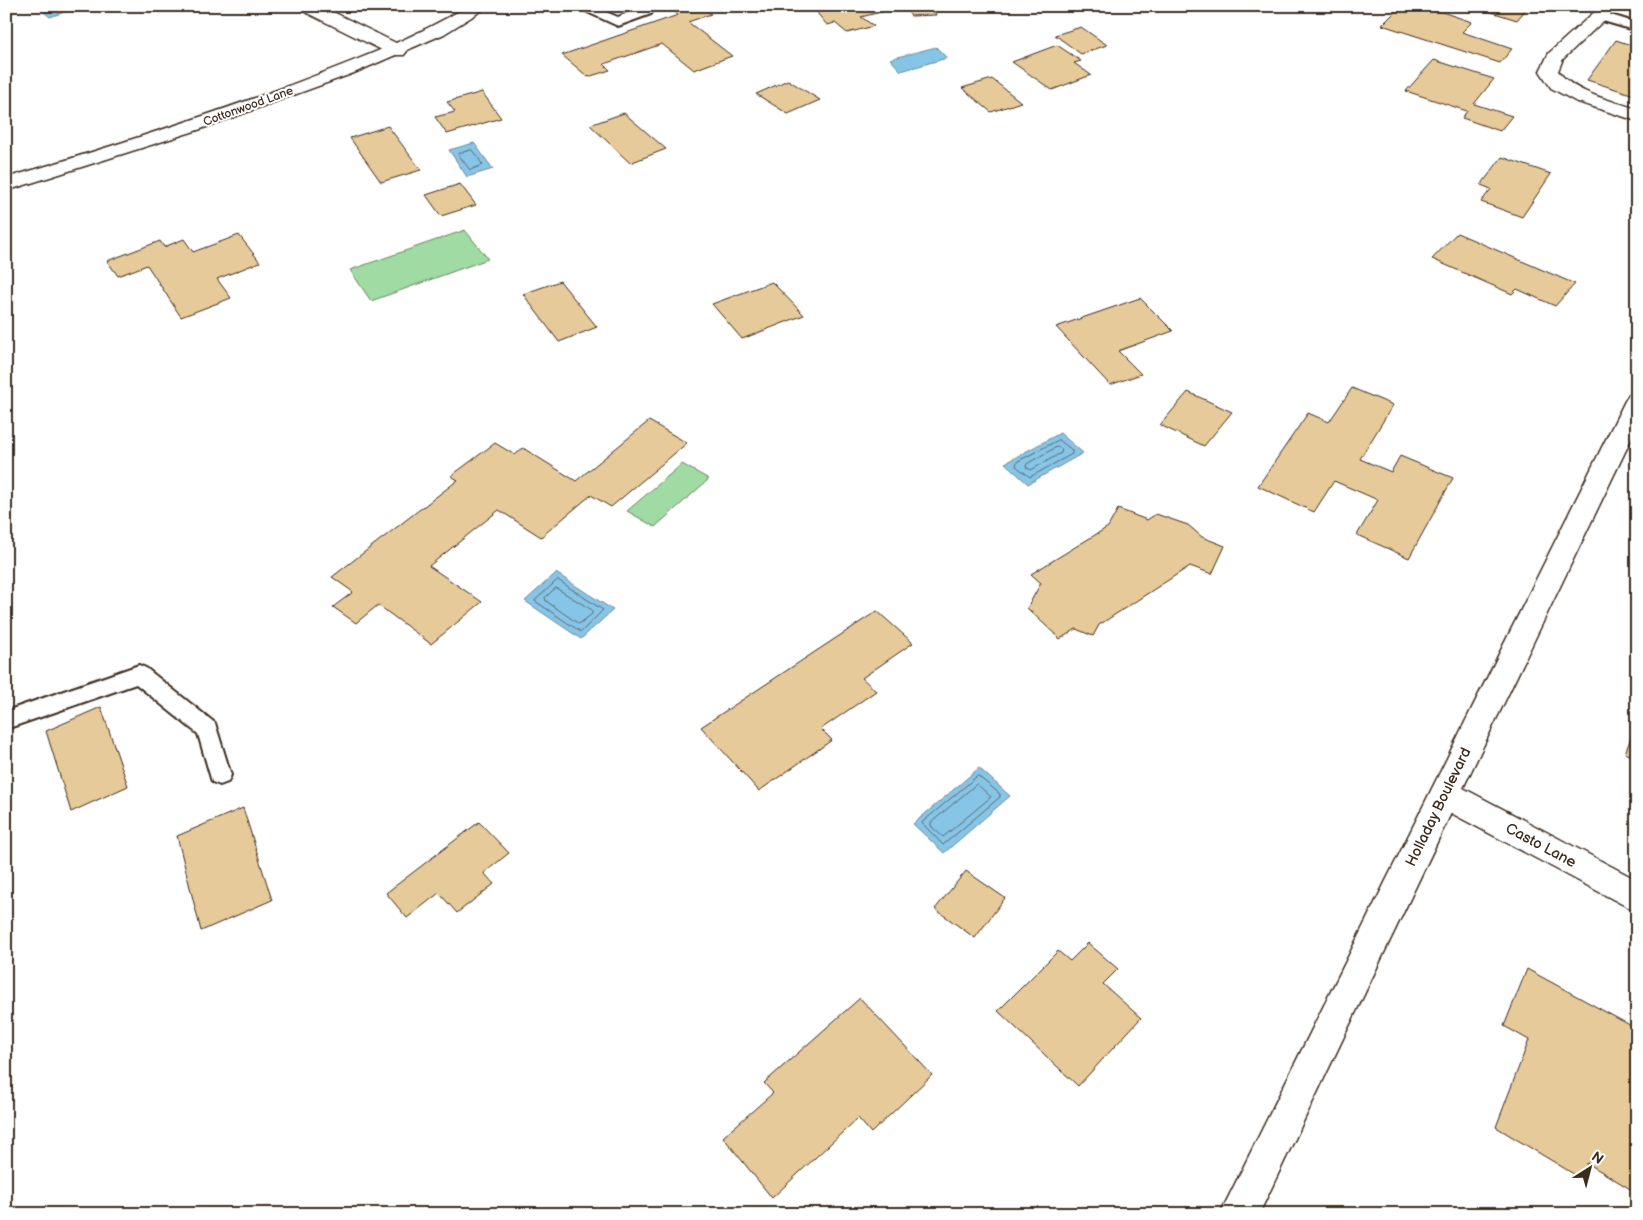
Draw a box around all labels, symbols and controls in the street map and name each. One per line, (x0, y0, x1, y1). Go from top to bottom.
street label: Cottonwood Lane (201, 83, 295, 130)
street label: Holladay Boulevard (1401, 745, 1475, 870)
street label: Casto Lane (1502, 819, 1579, 872)
north arrow (1566, 1142, 1616, 1192)
text: N (1588, 1148, 1607, 1168)

